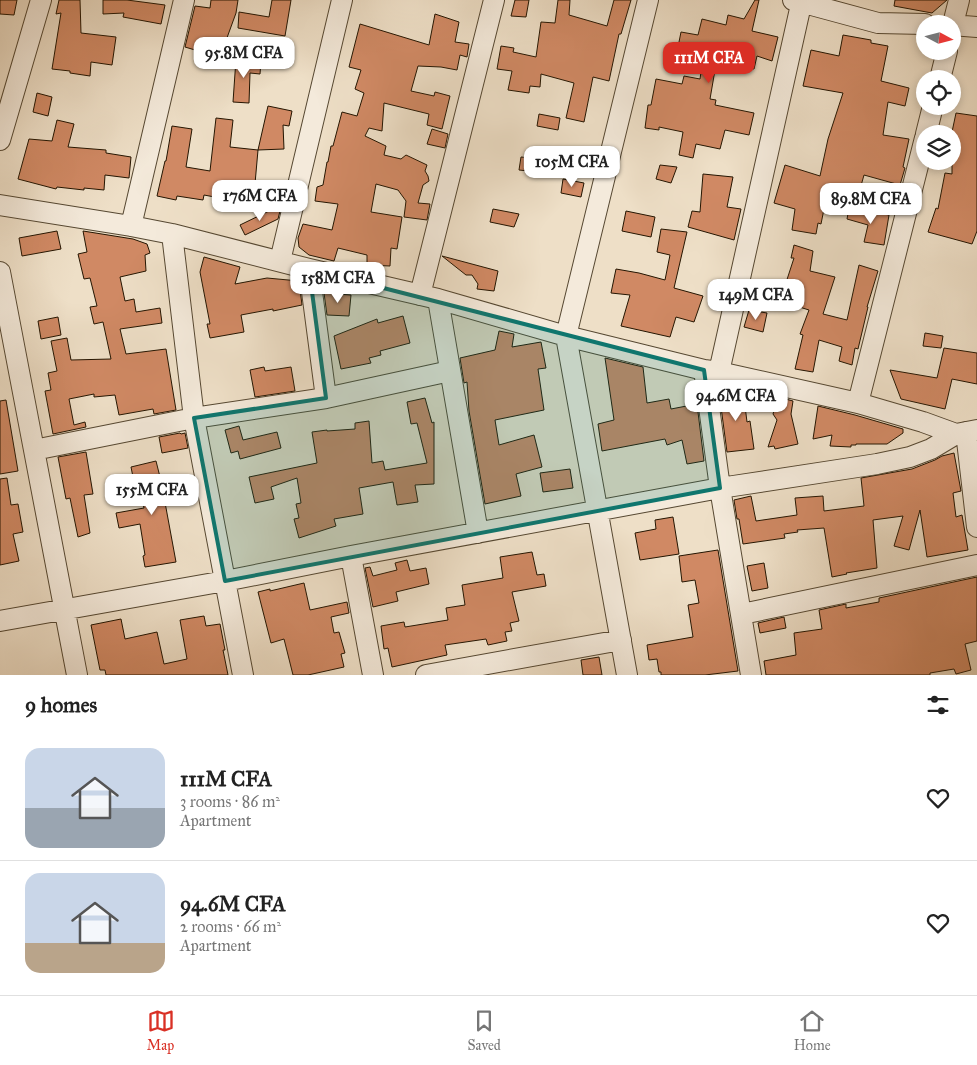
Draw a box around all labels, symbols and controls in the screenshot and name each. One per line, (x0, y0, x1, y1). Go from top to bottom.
north arrow (916, 15, 961, 60)
map controls (916, 15, 961, 170)
pin: 95.8M CFA (187, 36, 301, 79)
pin: 111M CFA (657, 42, 761, 84)
text: 95.8M CFA (205, 43, 283, 62)
text: 111M CFA (674, 48, 744, 67)
button: locate (916, 70, 961, 115)
button: layers (916, 125, 961, 170)
pin: 105M CFA (520, 146, 624, 188)
text: 105M CFA (535, 152, 609, 171)
pin: 176M CFA (208, 180, 312, 222)
pin: 89.8M CFA (814, 182, 928, 225)
text: 176M CFA (223, 186, 297, 205)
text: 89.8M CFA (831, 189, 911, 208)
pin: 158M CFA (286, 262, 390, 304)
text: 158M CFA (301, 268, 375, 287)
pin: 149M CFA (704, 278, 808, 321)
text: 149M CFA (718, 285, 794, 304)
pin: 94.6M CFA (679, 380, 793, 422)
text: 94.6M CFA (696, 386, 776, 405)
pin: 155M CFA (100, 474, 204, 516)
text: 155M CFA (116, 480, 188, 499)
icon: filters (924, 691, 952, 719)
text: 9 homes (25, 692, 97, 718)
text: 111M CFA (180, 766, 272, 792)
icon: home (65, 768, 125, 828)
icon: heart (924, 784, 952, 812)
text: 3 rooms · 86 m² (180, 792, 280, 811)
text: Apartment (180, 811, 252, 830)
text: 94.6M CFA (180, 891, 286, 917)
icon: home (65, 893, 125, 953)
icon: heart (924, 909, 952, 937)
text: 2 rooms · 66 m² (180, 917, 281, 936)
text: Apartment (180, 936, 252, 955)
tab: Map (147, 1007, 175, 1054)
tab: Saved (468, 1007, 501, 1054)
tab: Home (794, 1007, 830, 1054)

